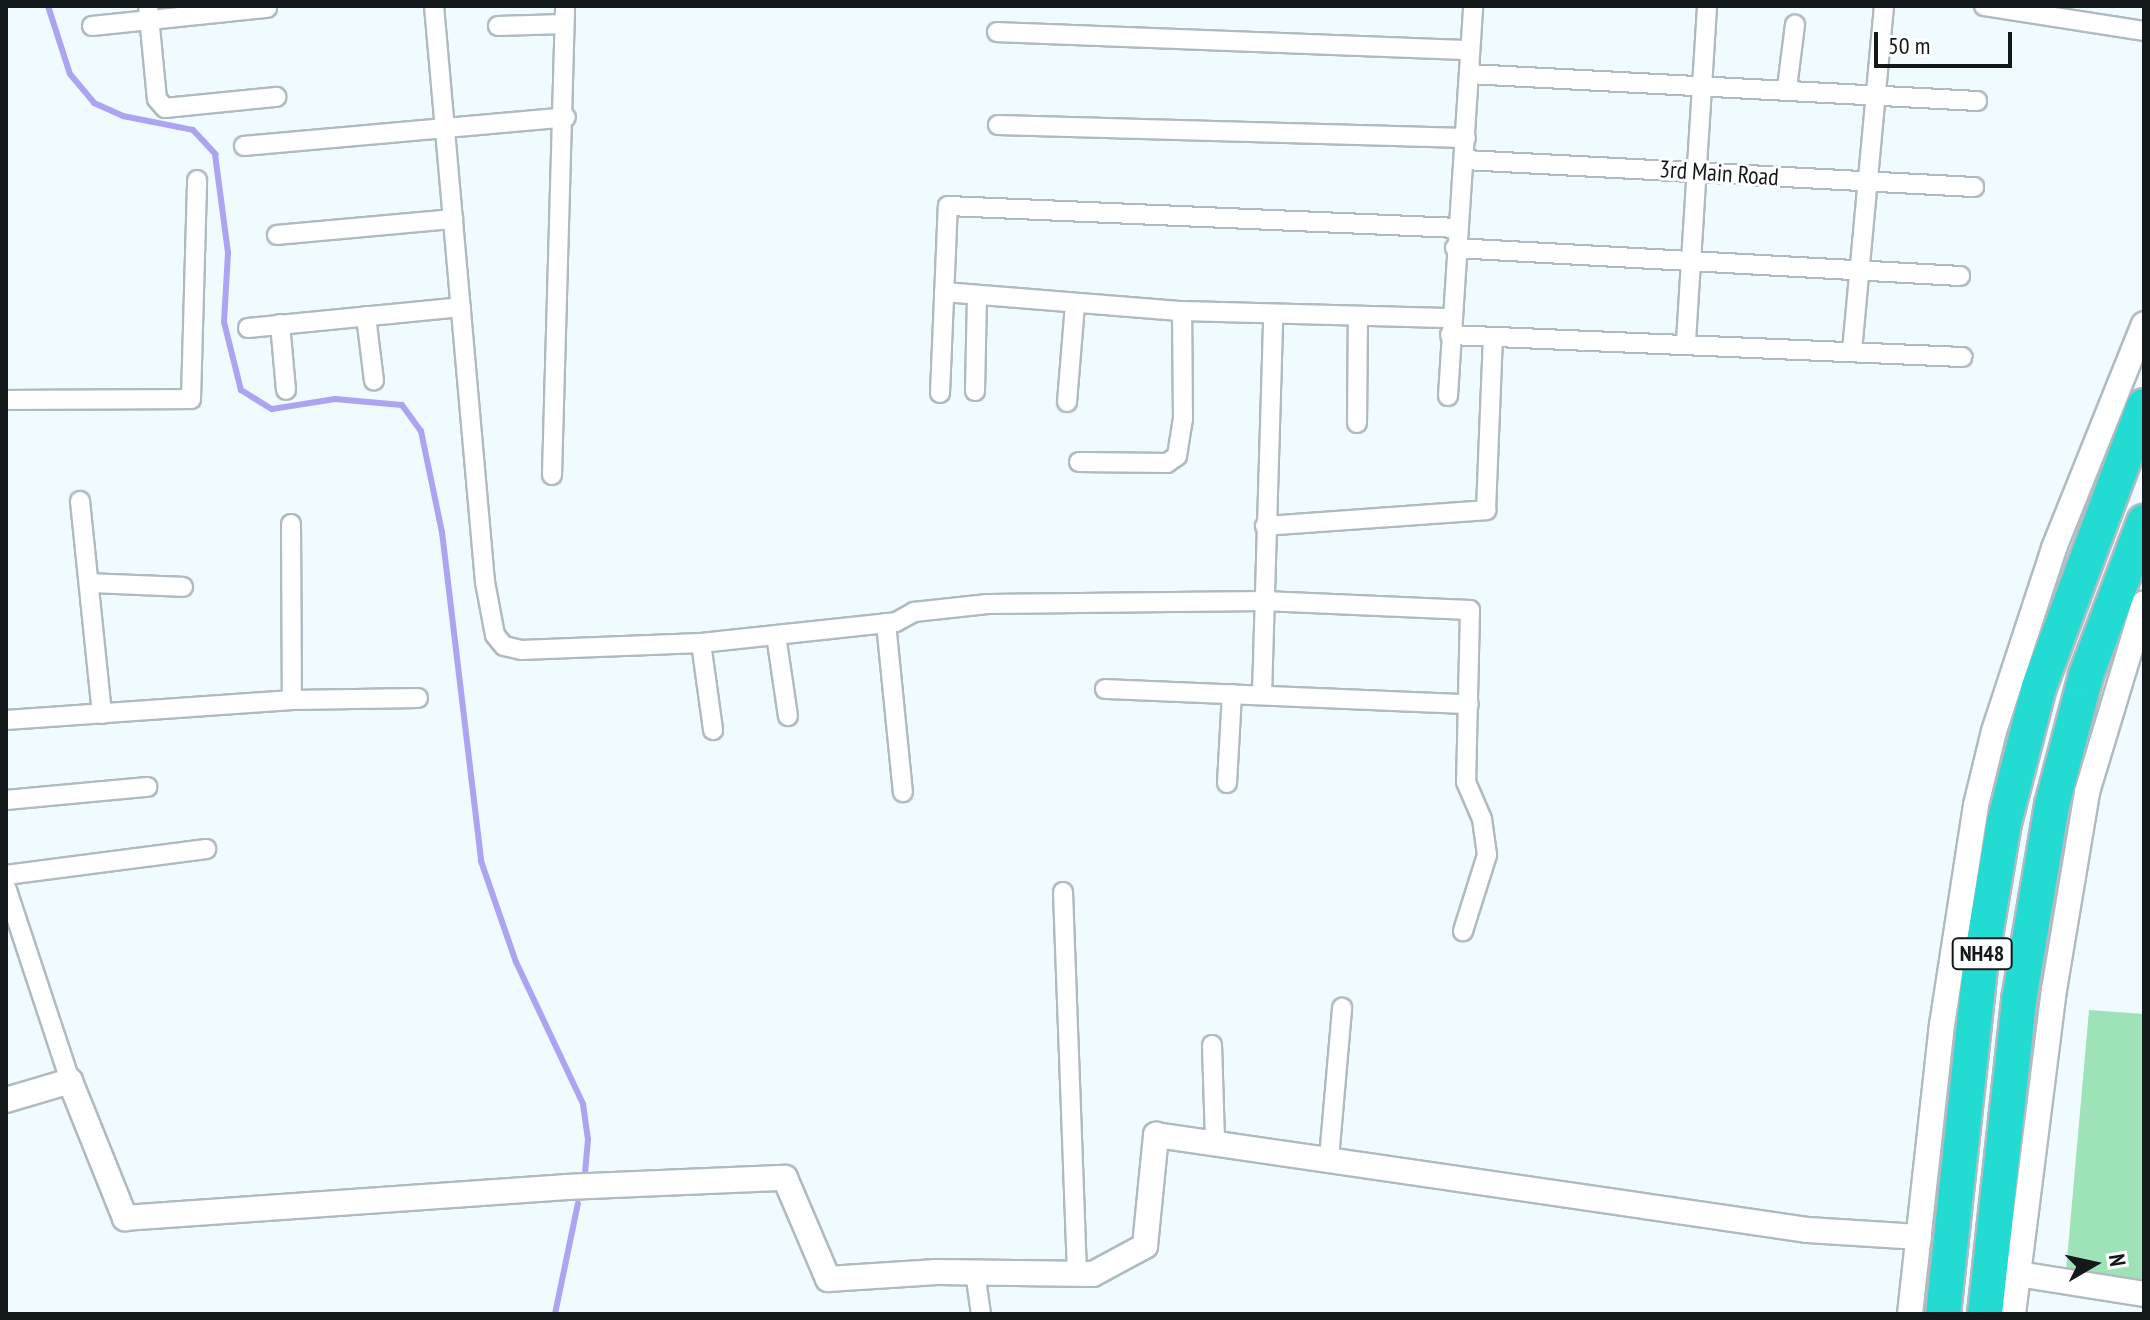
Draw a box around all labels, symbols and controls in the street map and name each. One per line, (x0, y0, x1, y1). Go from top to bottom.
scale bar (1878, 16, 2016, 66)
text: 50 m (1888, 30, 1930, 61)
street label: 3rd Main Road (1658, 154, 1780, 192)
road number: NH48 (1950, 936, 2014, 972)
north arrow (2054, 1224, 2134, 1304)
text: N (2103, 1252, 2132, 1268)

